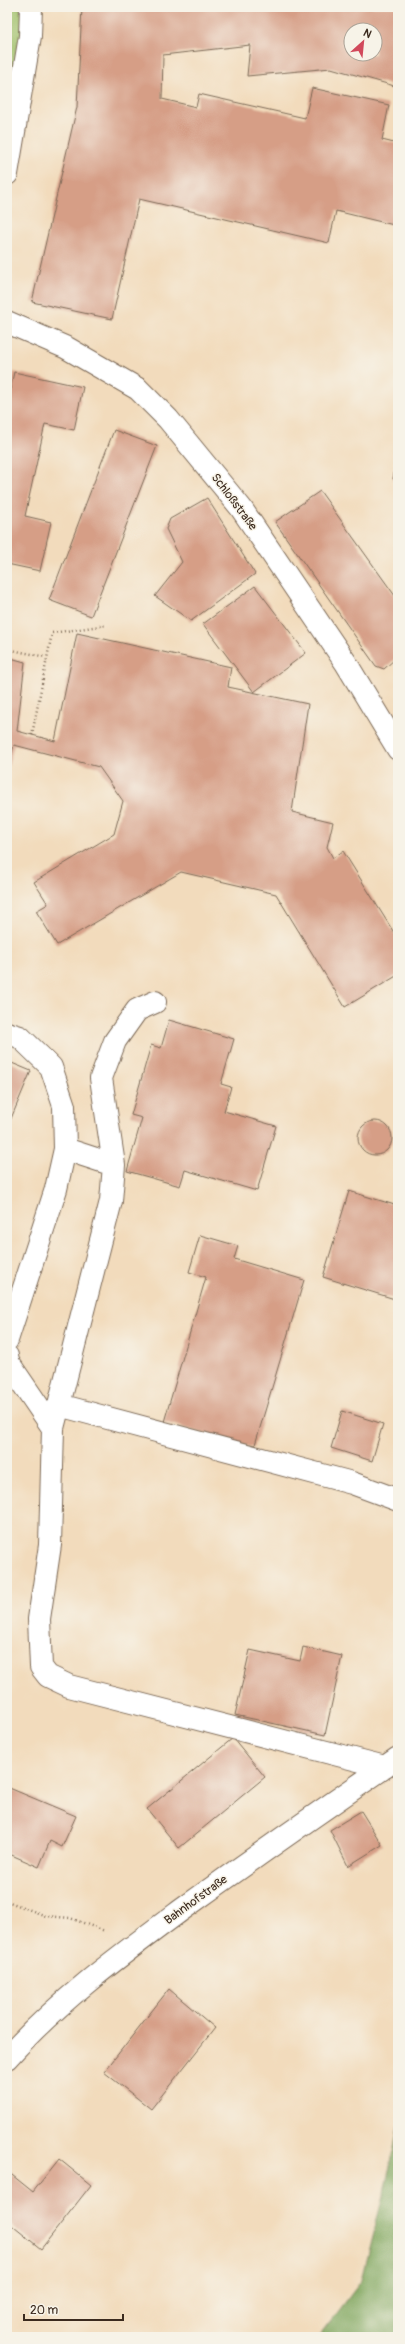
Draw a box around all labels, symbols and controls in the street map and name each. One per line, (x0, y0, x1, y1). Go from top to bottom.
north arrow (343, 22, 383, 62)
text: N (361, 26, 374, 41)
street label: Schloßstraße (208, 471, 260, 533)
street label: Bahnhofstraße (162, 1872, 231, 1928)
scale bar (24, 2296, 123, 2322)
text: 20 m (30, 2303, 59, 2318)

